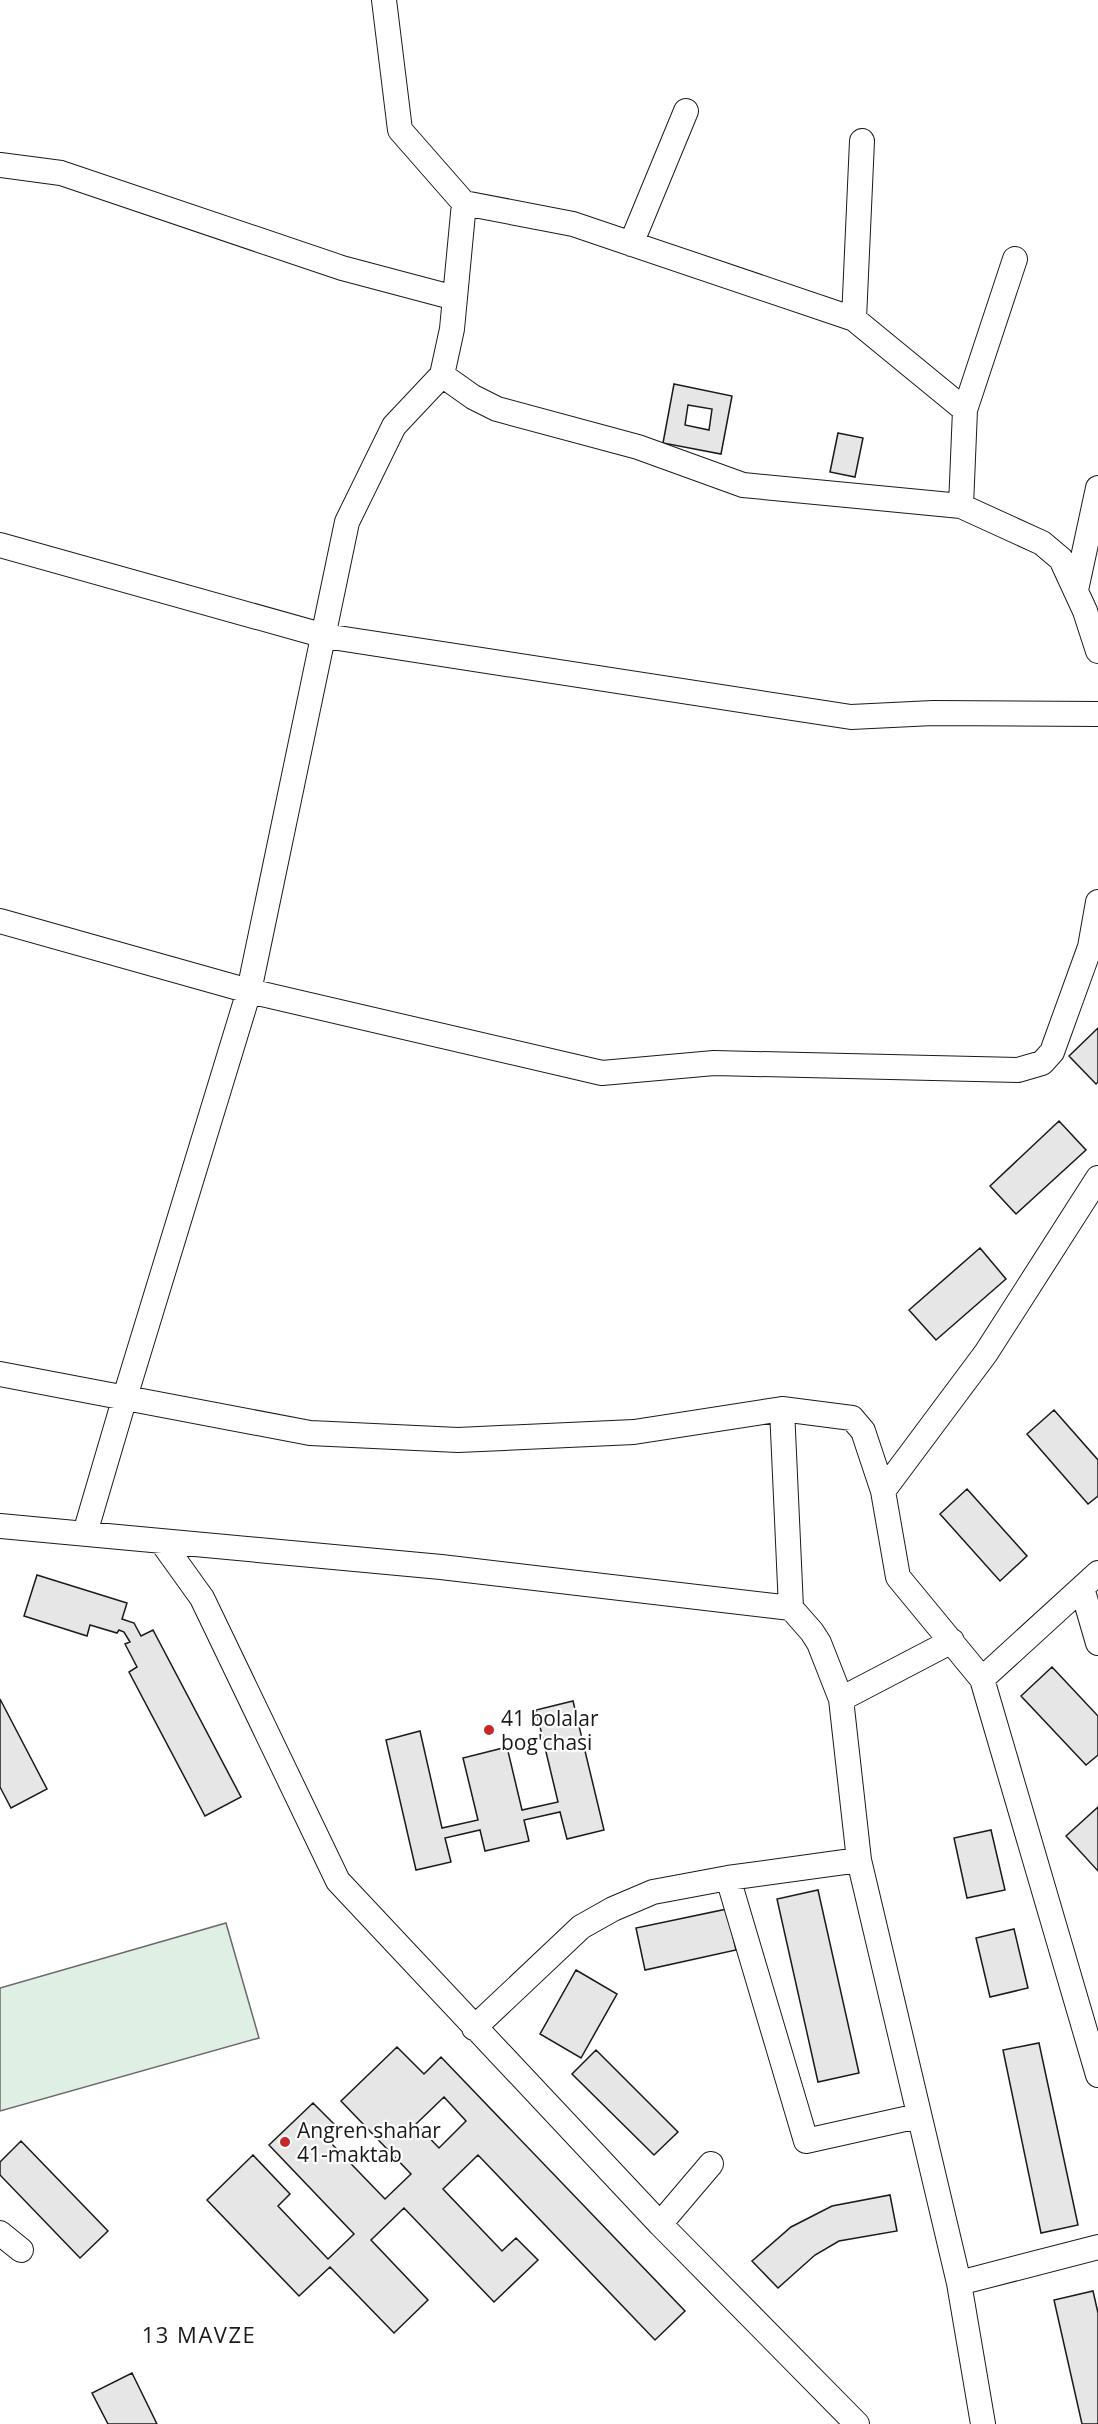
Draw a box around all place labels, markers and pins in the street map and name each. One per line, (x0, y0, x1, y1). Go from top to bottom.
place label: 41 bolalar bog'chasi (501, 1704, 599, 1756)
marker: 41 bolalar bog'chasi (482, 1723, 496, 1737)
place label: Angren shahar 41-maktab (297, 2116, 441, 2168)
marker: Angren shahar 41-maktab (278, 2135, 292, 2149)

